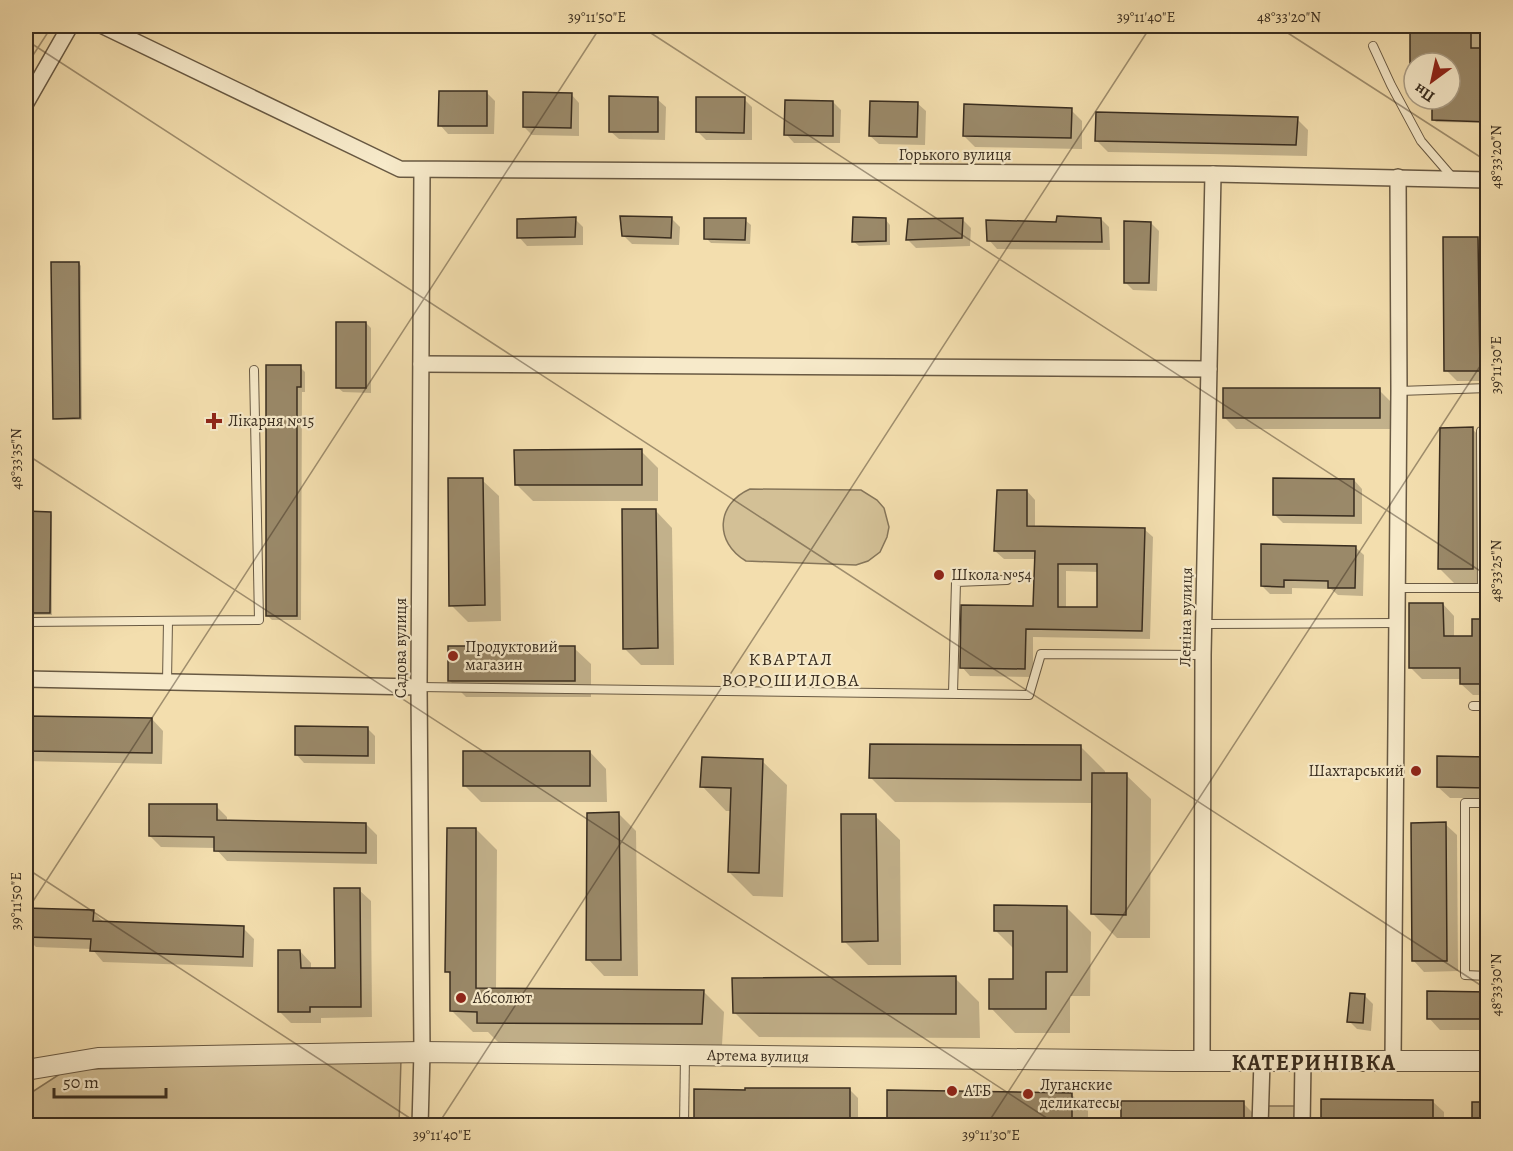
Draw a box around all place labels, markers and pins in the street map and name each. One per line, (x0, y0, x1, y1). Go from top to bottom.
place label: Лікарня №15 (228, 410, 314, 432)
marker: Лікарня №15 (205, 412, 223, 430)
place label: Школа №54 (951, 564, 1032, 586)
marker: Школа №54 (932, 568, 946, 582)
place label: Продуктовий магазин (465, 636, 558, 676)
marker: Продуктовий магазин (446, 649, 460, 663)
place label: Шахтарський (1308, 760, 1404, 782)
marker: Шахтарський (1409, 764, 1423, 778)
place label: Абсолют (472, 987, 532, 1009)
marker: Абсолют (454, 991, 468, 1005)
place label: Луганские деликатесы (1039, 1074, 1120, 1114)
place label: АТБ (963, 1080, 991, 1102)
marker: АТБ (945, 1084, 959, 1098)
marker: Луганские деликатесы (1021, 1087, 1035, 1101)

